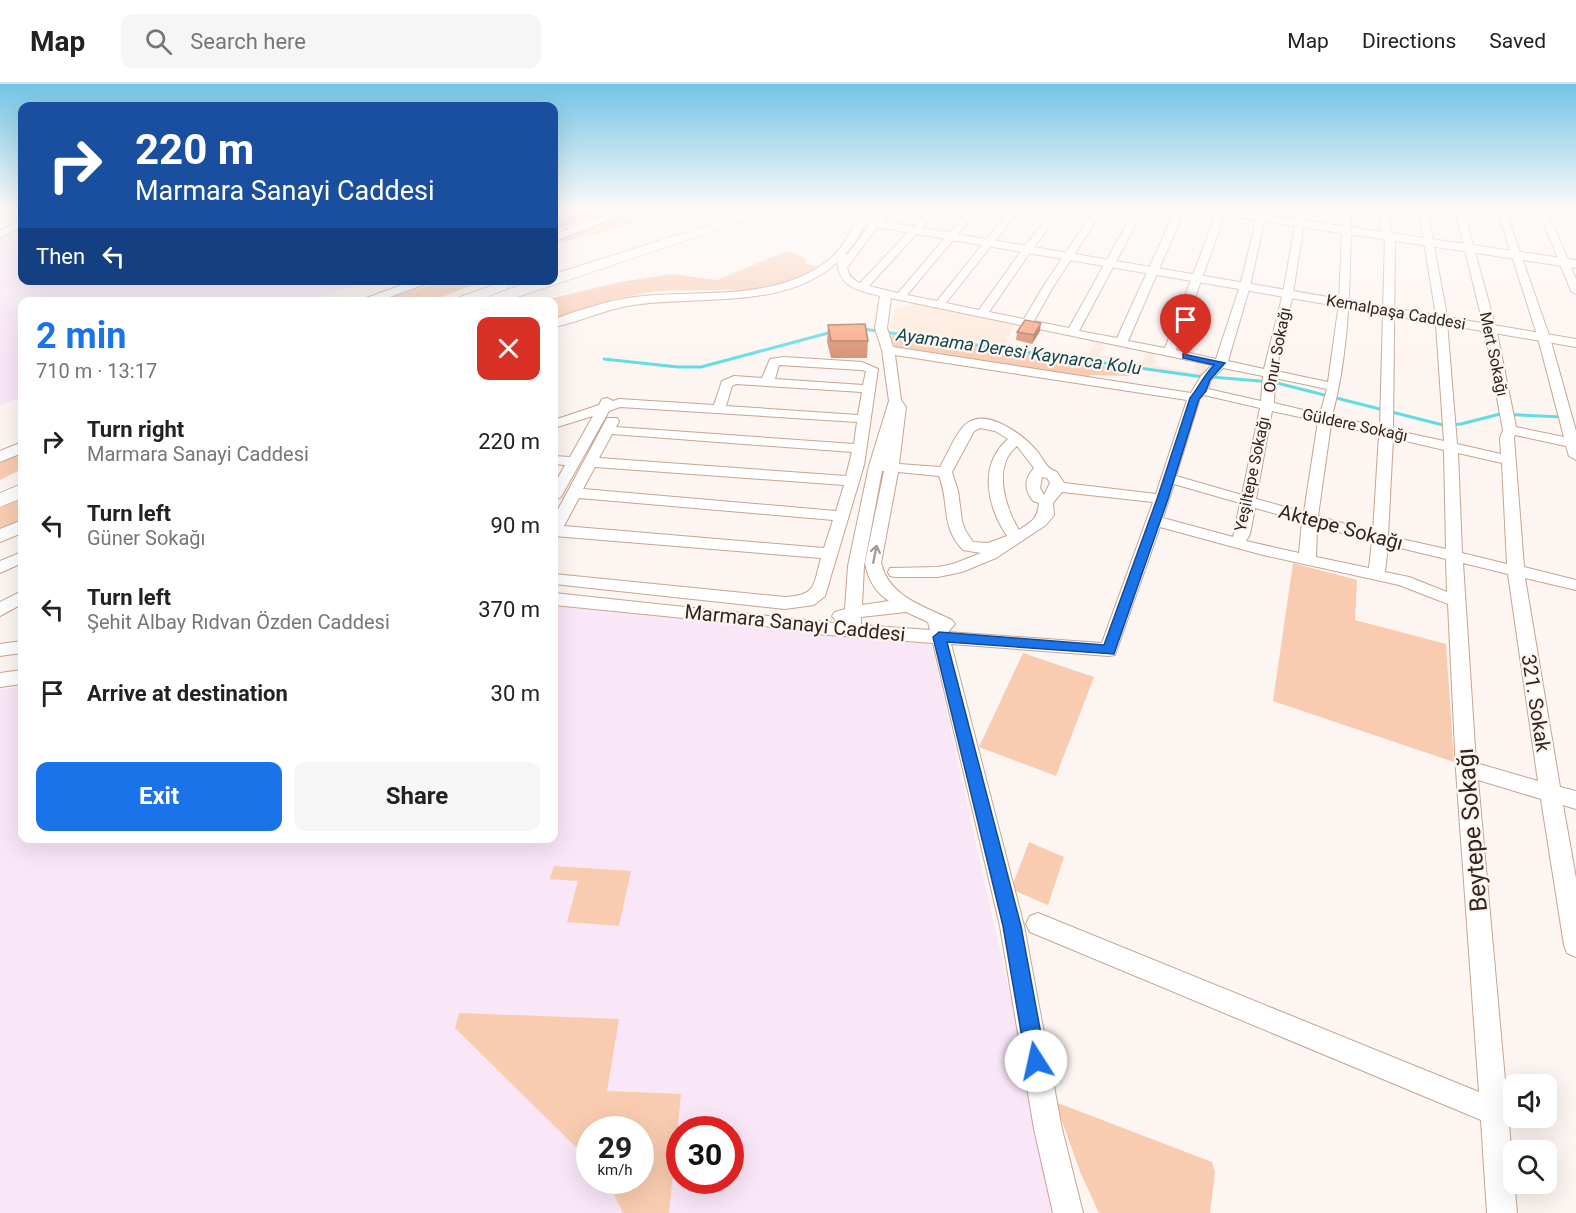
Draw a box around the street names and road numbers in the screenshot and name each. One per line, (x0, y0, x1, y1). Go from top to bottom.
street label: Kemalpaşa Caddesi (1325, 290, 1467, 334)
street label: Onur Sokağı (1259, 306, 1295, 394)
street label: Mert Sokağı (1476, 310, 1512, 398)
street label: Güldere Sokağı (1301, 405, 1409, 445)
street label: Yeşiltepe Sokağı (1231, 415, 1273, 533)
street label: Aktepe Sokağı (1276, 499, 1406, 555)
street label: Marmara Sanayi Caddesi (683, 599, 907, 647)
street label: 321. Sokak (1516, 653, 1556, 754)
street label: Beytepe Sokağı (1451, 747, 1493, 913)

